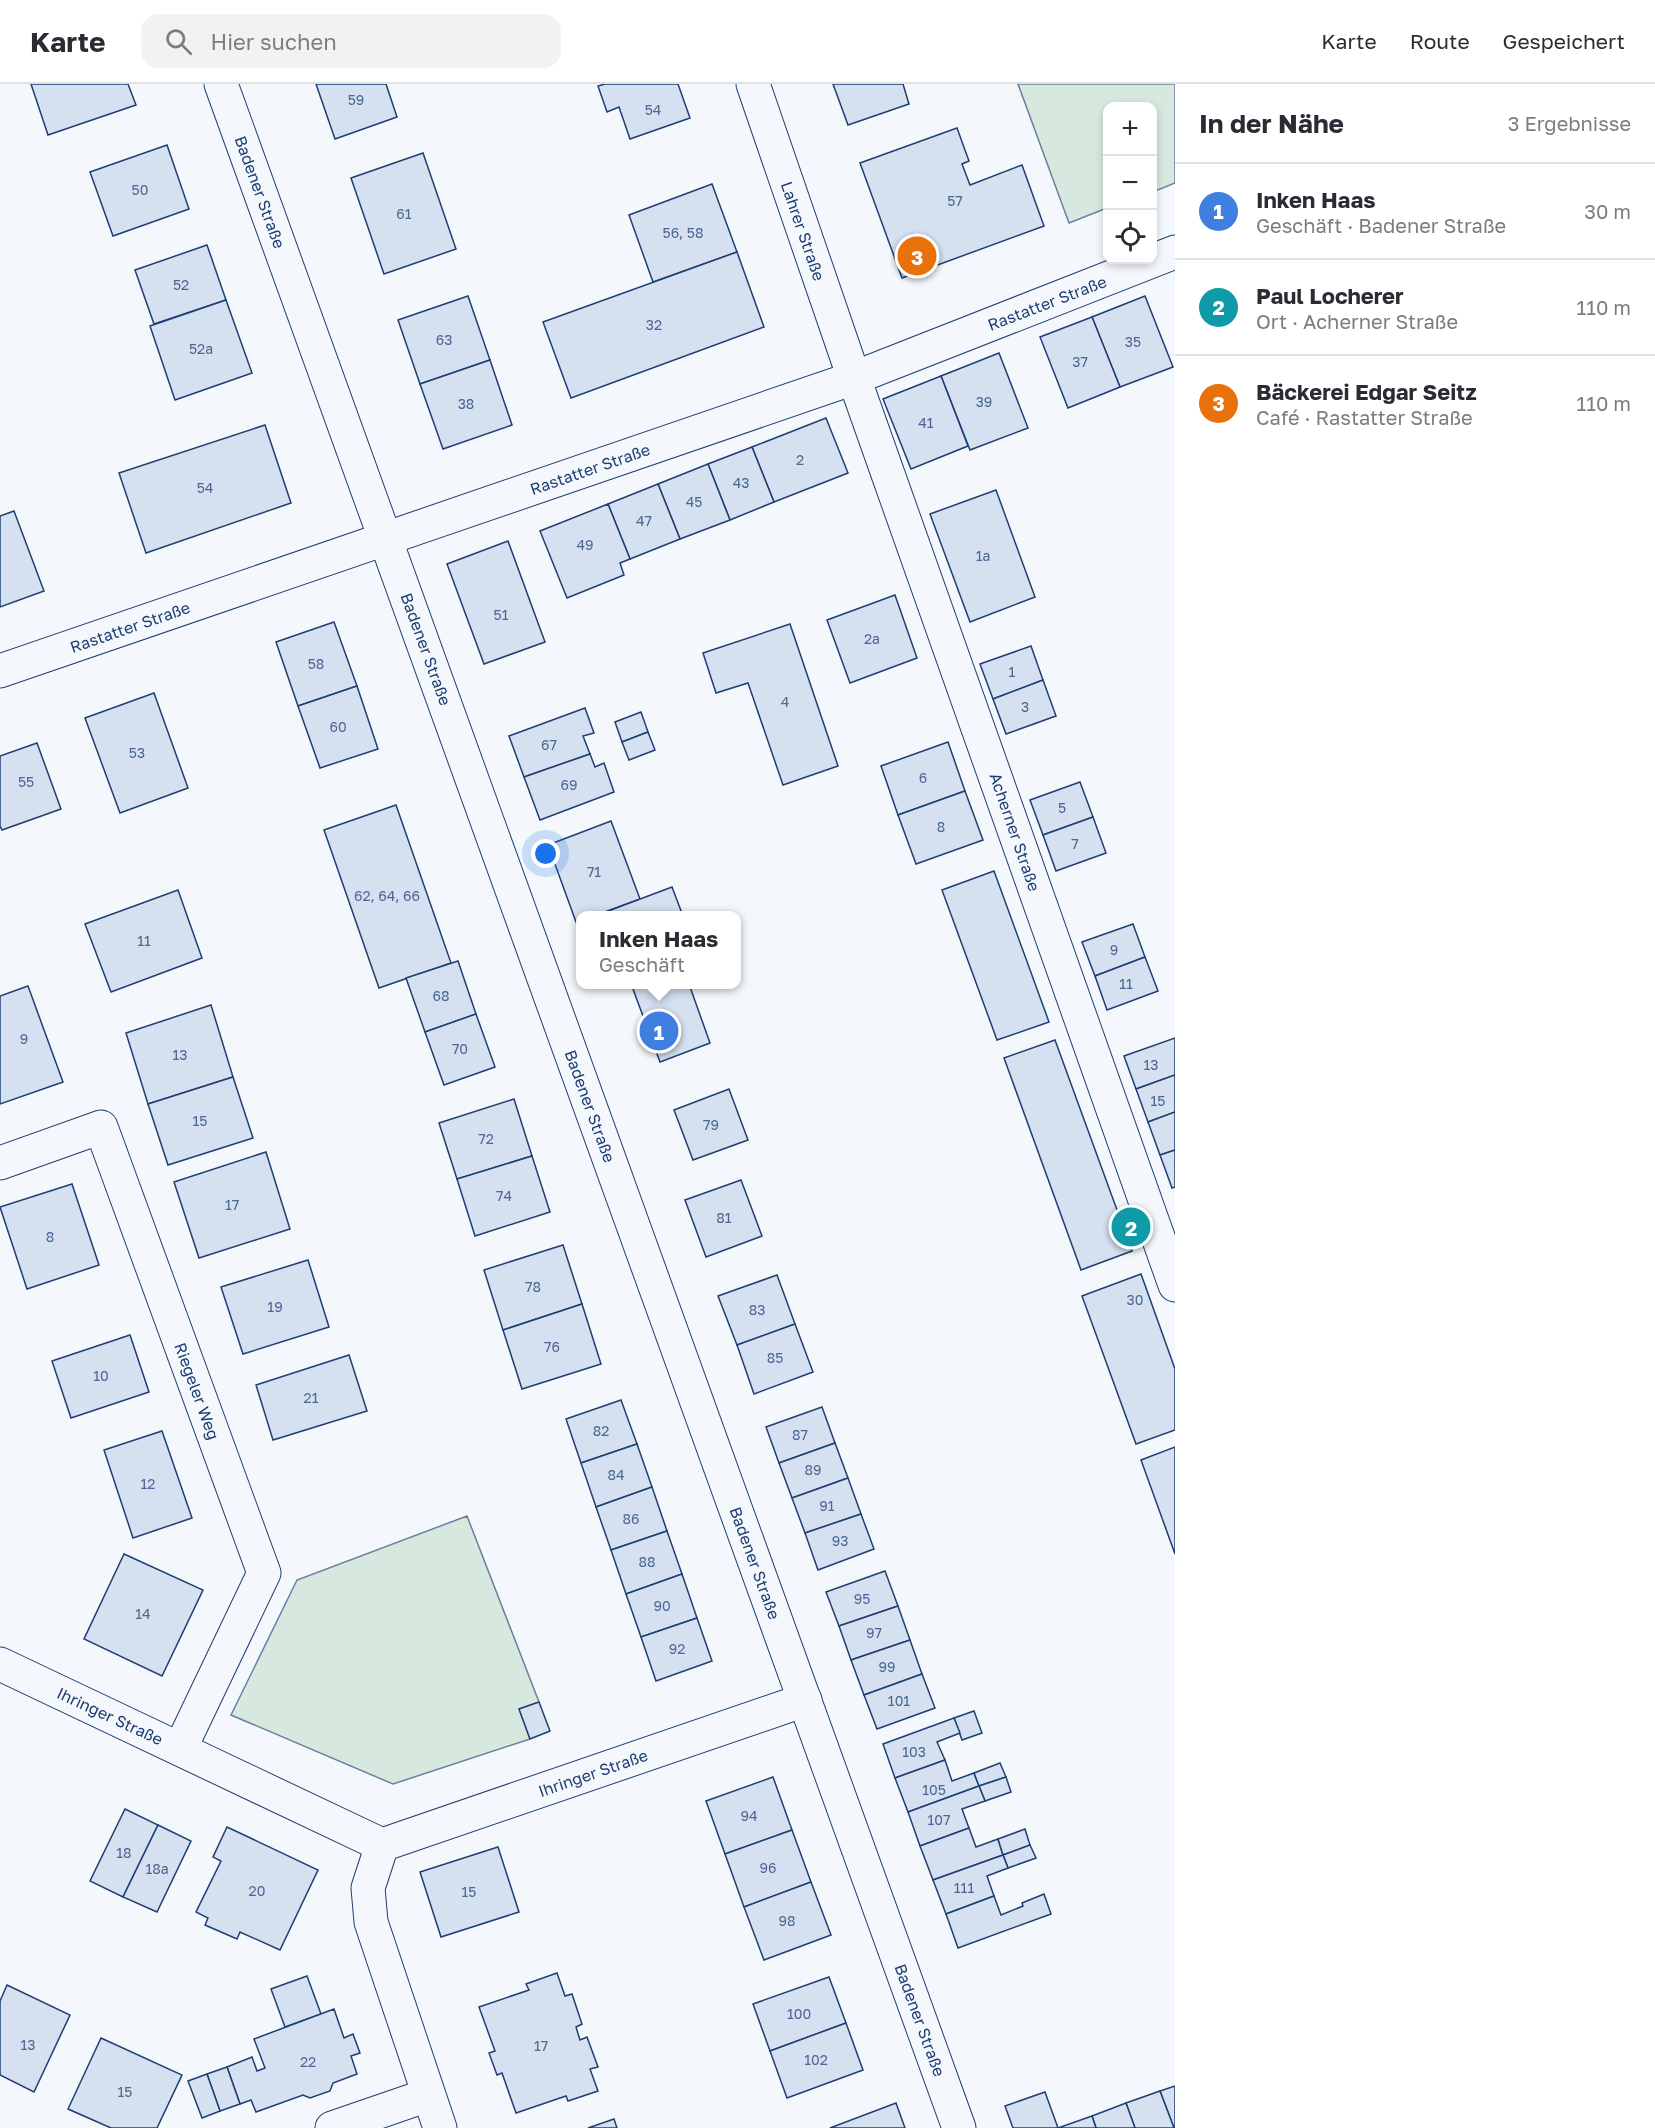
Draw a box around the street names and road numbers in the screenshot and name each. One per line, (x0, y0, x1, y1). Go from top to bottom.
street label: Badener Straße (230, 133, 290, 251)
street label: Lahrer Straße (777, 179, 829, 283)
street label: Rastatter Straße (985, 271, 1109, 335)
street label: Rastatter Straße (527, 439, 653, 499)
street label: Badener Straße (396, 590, 456, 708)
street label: Rastatter Straße (67, 597, 193, 657)
street label: Acherner Straße (985, 770, 1045, 894)
street label: Badener Straße (560, 1047, 620, 1165)
street label: Riegeler Weg (170, 1340, 224, 1442)
street label: Badener Straße (725, 1504, 785, 1622)
street label: Ihringer Straße (54, 1683, 166, 1749)
street label: Ihringer Straße (536, 1745, 650, 1801)
street label: Badener Straße (890, 1961, 950, 2079)

